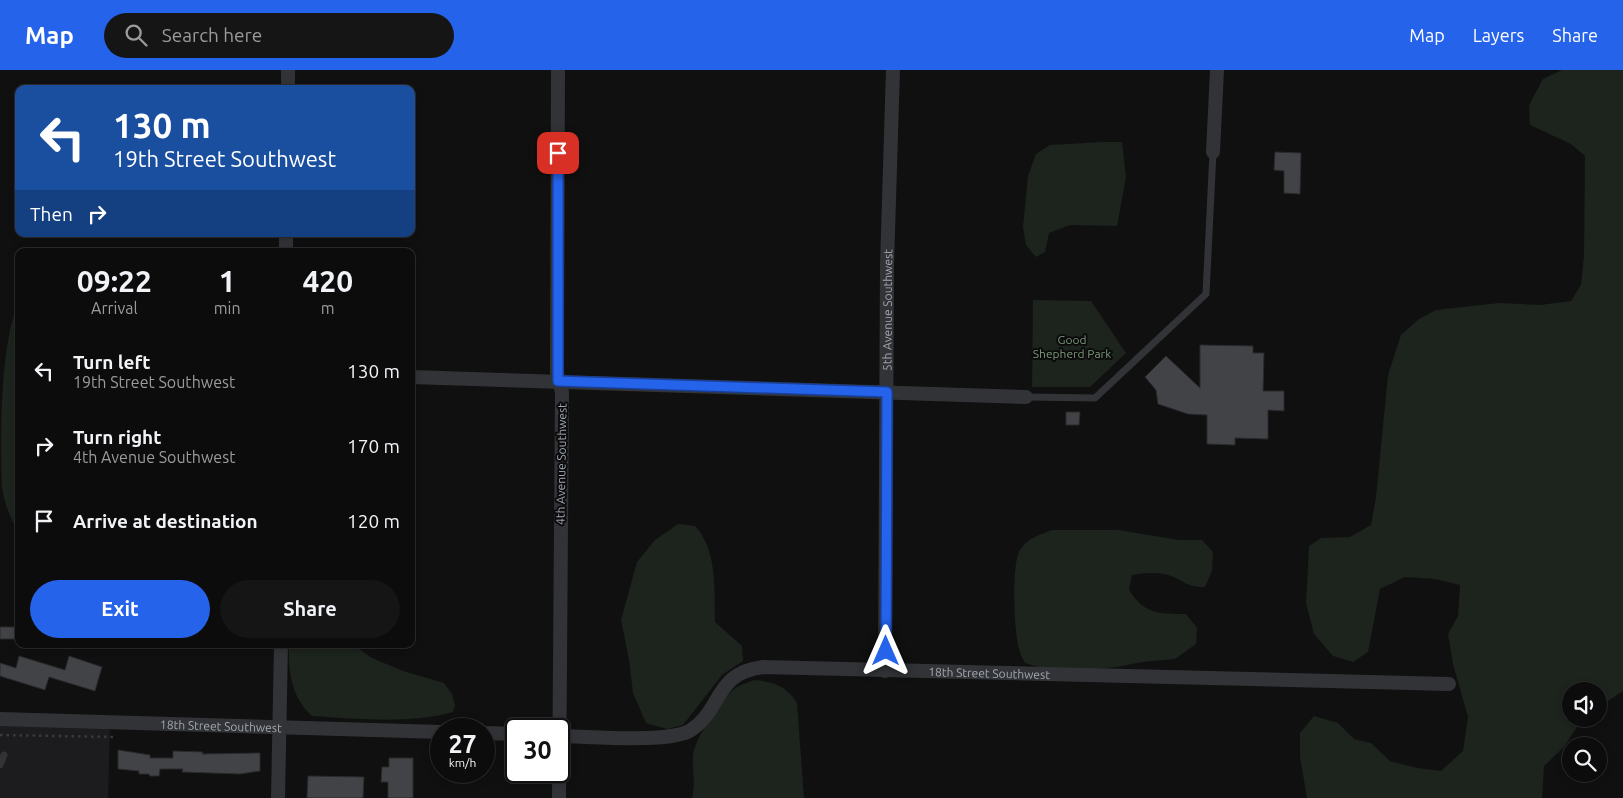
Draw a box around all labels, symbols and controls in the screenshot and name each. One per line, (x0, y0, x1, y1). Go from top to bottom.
search box (104, 13, 454, 58)
icon: search (122, 21, 150, 49)
text: Map (25, 22, 74, 49)
text: Search here (162, 24, 262, 46)
text: Map (1409, 25, 1445, 45)
text: Layers (1473, 25, 1524, 45)
text: Share (1552, 25, 1598, 45)
icon: left (30, 105, 95, 170)
text: 130 m (113, 105, 211, 145)
pin (537, 132, 579, 174)
icon: arrive (544, 139, 572, 167)
text: 19th Street Southwest (113, 146, 336, 171)
icon: right (83, 200, 111, 228)
text: Then (30, 203, 73, 225)
street label: 5th Avenue Southwest (880, 249, 894, 371)
text: 09:22 (77, 264, 152, 298)
text: 1 (219, 264, 236, 298)
text: 420 (302, 264, 353, 298)
text: Arrival (91, 299, 138, 317)
text: min (214, 299, 241, 317)
text: m (321, 299, 335, 317)
park label: Good Shepherd Park (1033, 333, 1111, 360)
text: Turn left (73, 351, 151, 373)
icon: left (30, 357, 58, 385)
text: 130 m (347, 360, 400, 382)
text: 19th Street Southwest (73, 373, 235, 391)
street label: 4th Avenue Southwest (553, 403, 569, 525)
text: Turn right (73, 426, 161, 448)
icon: right (30, 432, 58, 460)
text: 170 m (347, 435, 400, 457)
text: 4th Avenue Southwest (73, 448, 235, 466)
icon: arrive (30, 507, 58, 535)
text: Arrive at destination (73, 510, 258, 532)
text: 120 m (347, 510, 400, 532)
button: Exit (30, 580, 210, 638)
button: Share (220, 580, 400, 638)
position arrow (859, 624, 911, 676)
street label: 18th Street Southwest (928, 665, 1050, 681)
map controls (1562, 682, 1607, 782)
button: sound (1562, 682, 1607, 727)
street label: 18th Street Southwest (160, 717, 282, 734)
speed limit sign: 30 (505, 718, 570, 783)
text: 27 (448, 730, 477, 758)
button: search (1562, 737, 1607, 782)
text: km/h (449, 756, 476, 769)

